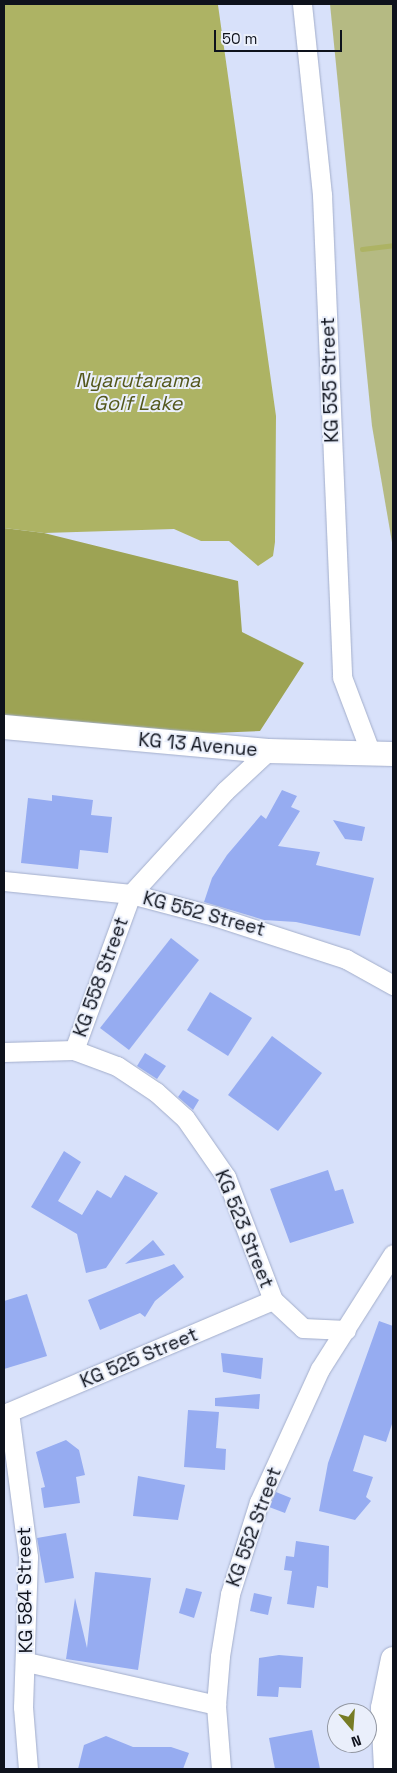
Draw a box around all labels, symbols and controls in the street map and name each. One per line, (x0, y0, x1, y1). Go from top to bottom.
scale bar (217, 20, 344, 52)
text: 50 m (222, 29, 257, 48)
street label: KG 535 Street (316, 317, 344, 443)
water label: Nyarutarama Golf Lake (76, 369, 200, 416)
street label: KG 13 Avenue (137, 728, 259, 762)
street label: KG 552 Street (140, 887, 268, 941)
street label: KG 558 Street (69, 914, 133, 1040)
street label: KG 523 Street (210, 1167, 278, 1291)
street label: KG 525 Street (77, 1323, 201, 1393)
street label: KG 552 Street (222, 1464, 286, 1590)
street label: KG 584 Street (12, 1527, 38, 1653)
north arrow (327, 1703, 377, 1753)
text: N (349, 1731, 364, 1751)

